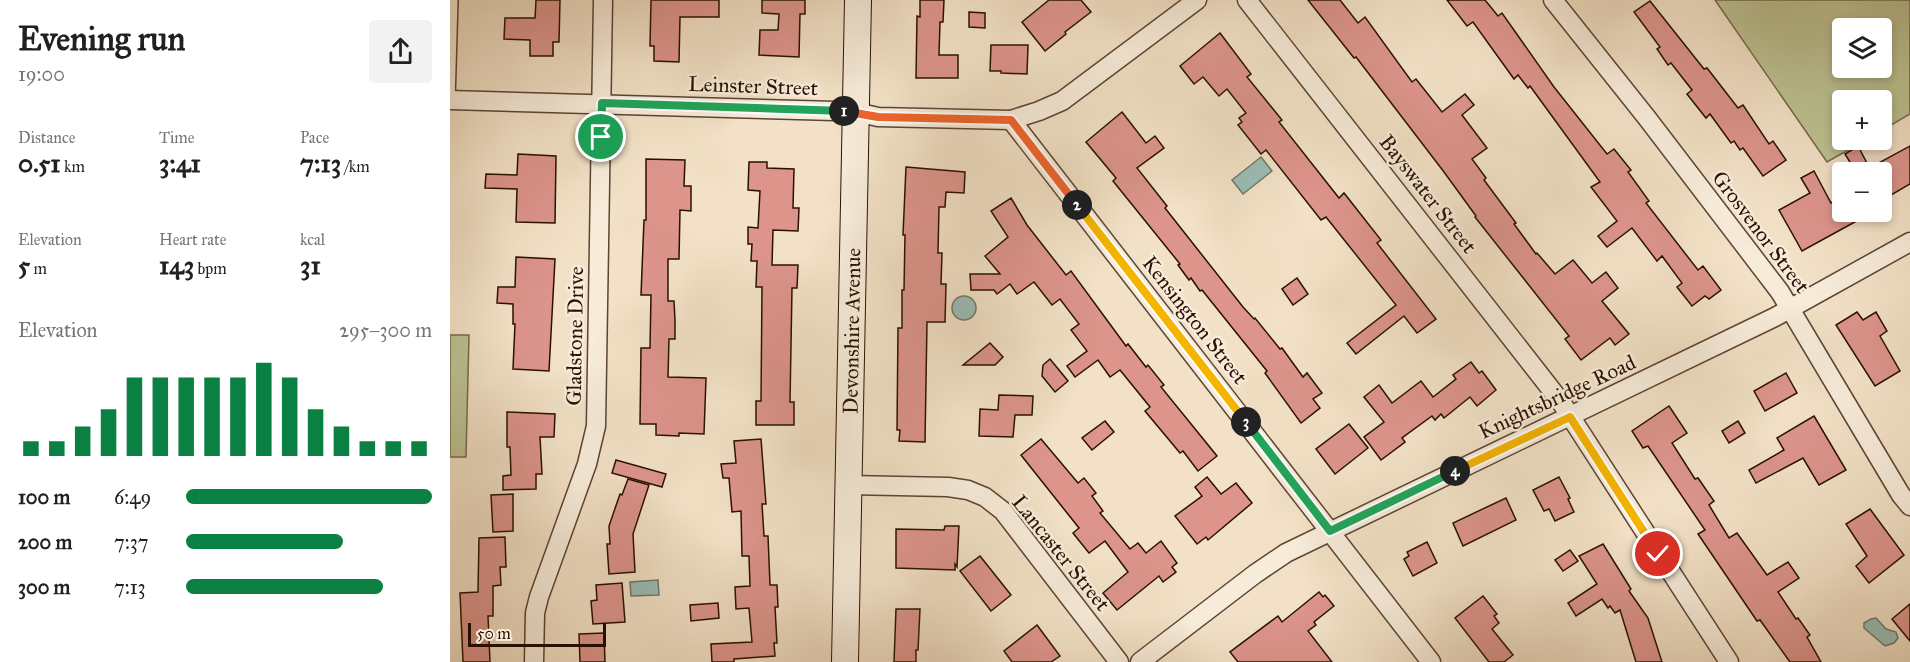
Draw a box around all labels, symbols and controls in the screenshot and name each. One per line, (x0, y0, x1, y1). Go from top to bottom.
map controls (1832, 18, 1892, 222)
button: layers (1832, 18, 1892, 78)
text: Evening run (18, 19, 185, 59)
button: share (369, 20, 432, 83)
text: 19:00 (18, 62, 65, 86)
street label: Leinster Street (688, 71, 819, 101)
button: + (1832, 90, 1892, 150)
pin: 1 (829, 96, 859, 126)
text: 1 (841, 101, 847, 120)
pin (575, 111, 626, 162)
icon: arrive (584, 120, 617, 153)
text: Distance (18, 128, 75, 147)
text: Time (159, 128, 194, 147)
text: Pace (300, 128, 329, 147)
street label: Bayswater Street (1374, 130, 1483, 259)
text: 0.51 (18, 147, 61, 179)
text: 3:41 (159, 147, 201, 179)
text: 7:13 (300, 147, 341, 179)
text: km (61, 157, 85, 176)
text: /km (341, 157, 370, 176)
button: − (1832, 162, 1892, 222)
street label: Grosvenor Street (1706, 166, 1816, 299)
pin: 2 (1062, 190, 1092, 220)
text: 2 (1073, 195, 1081, 214)
text: Elevation (18, 230, 82, 249)
text: Heart rate (159, 230, 226, 249)
text: kcal (300, 230, 325, 249)
street label: Devonshire Avenue (838, 247, 866, 414)
text: 5 (18, 249, 30, 281)
text: 143 (159, 249, 194, 281)
text: 31 (300, 249, 321, 281)
street label: Kensington Street (1137, 251, 1253, 390)
text: m (30, 259, 47, 278)
text: bpm (194, 259, 227, 278)
street label: Gladstone Drive (561, 266, 589, 406)
text: Elevation (18, 318, 97, 342)
text: 295–300 m (339, 318, 432, 342)
street label: Knightsbridge Road (1474, 349, 1640, 445)
pin: 3 (1231, 407, 1261, 437)
text: 3 (1243, 412, 1249, 431)
pin: 4 (1440, 456, 1470, 486)
text: 4 (1451, 461, 1459, 480)
text: 100 m (18, 485, 70, 509)
text: 6:49 (114, 485, 151, 509)
street label: Lancaster Street (1006, 490, 1116, 617)
pin (1632, 528, 1683, 579)
text: 200 m (18, 530, 72, 554)
text: 7:37 (114, 530, 148, 554)
icon: check (1641, 537, 1674, 570)
text: 300 m (18, 575, 70, 599)
text: 7:13 (114, 575, 146, 599)
scale bar (468, 620, 606, 648)
text: 50 m (477, 624, 511, 643)

